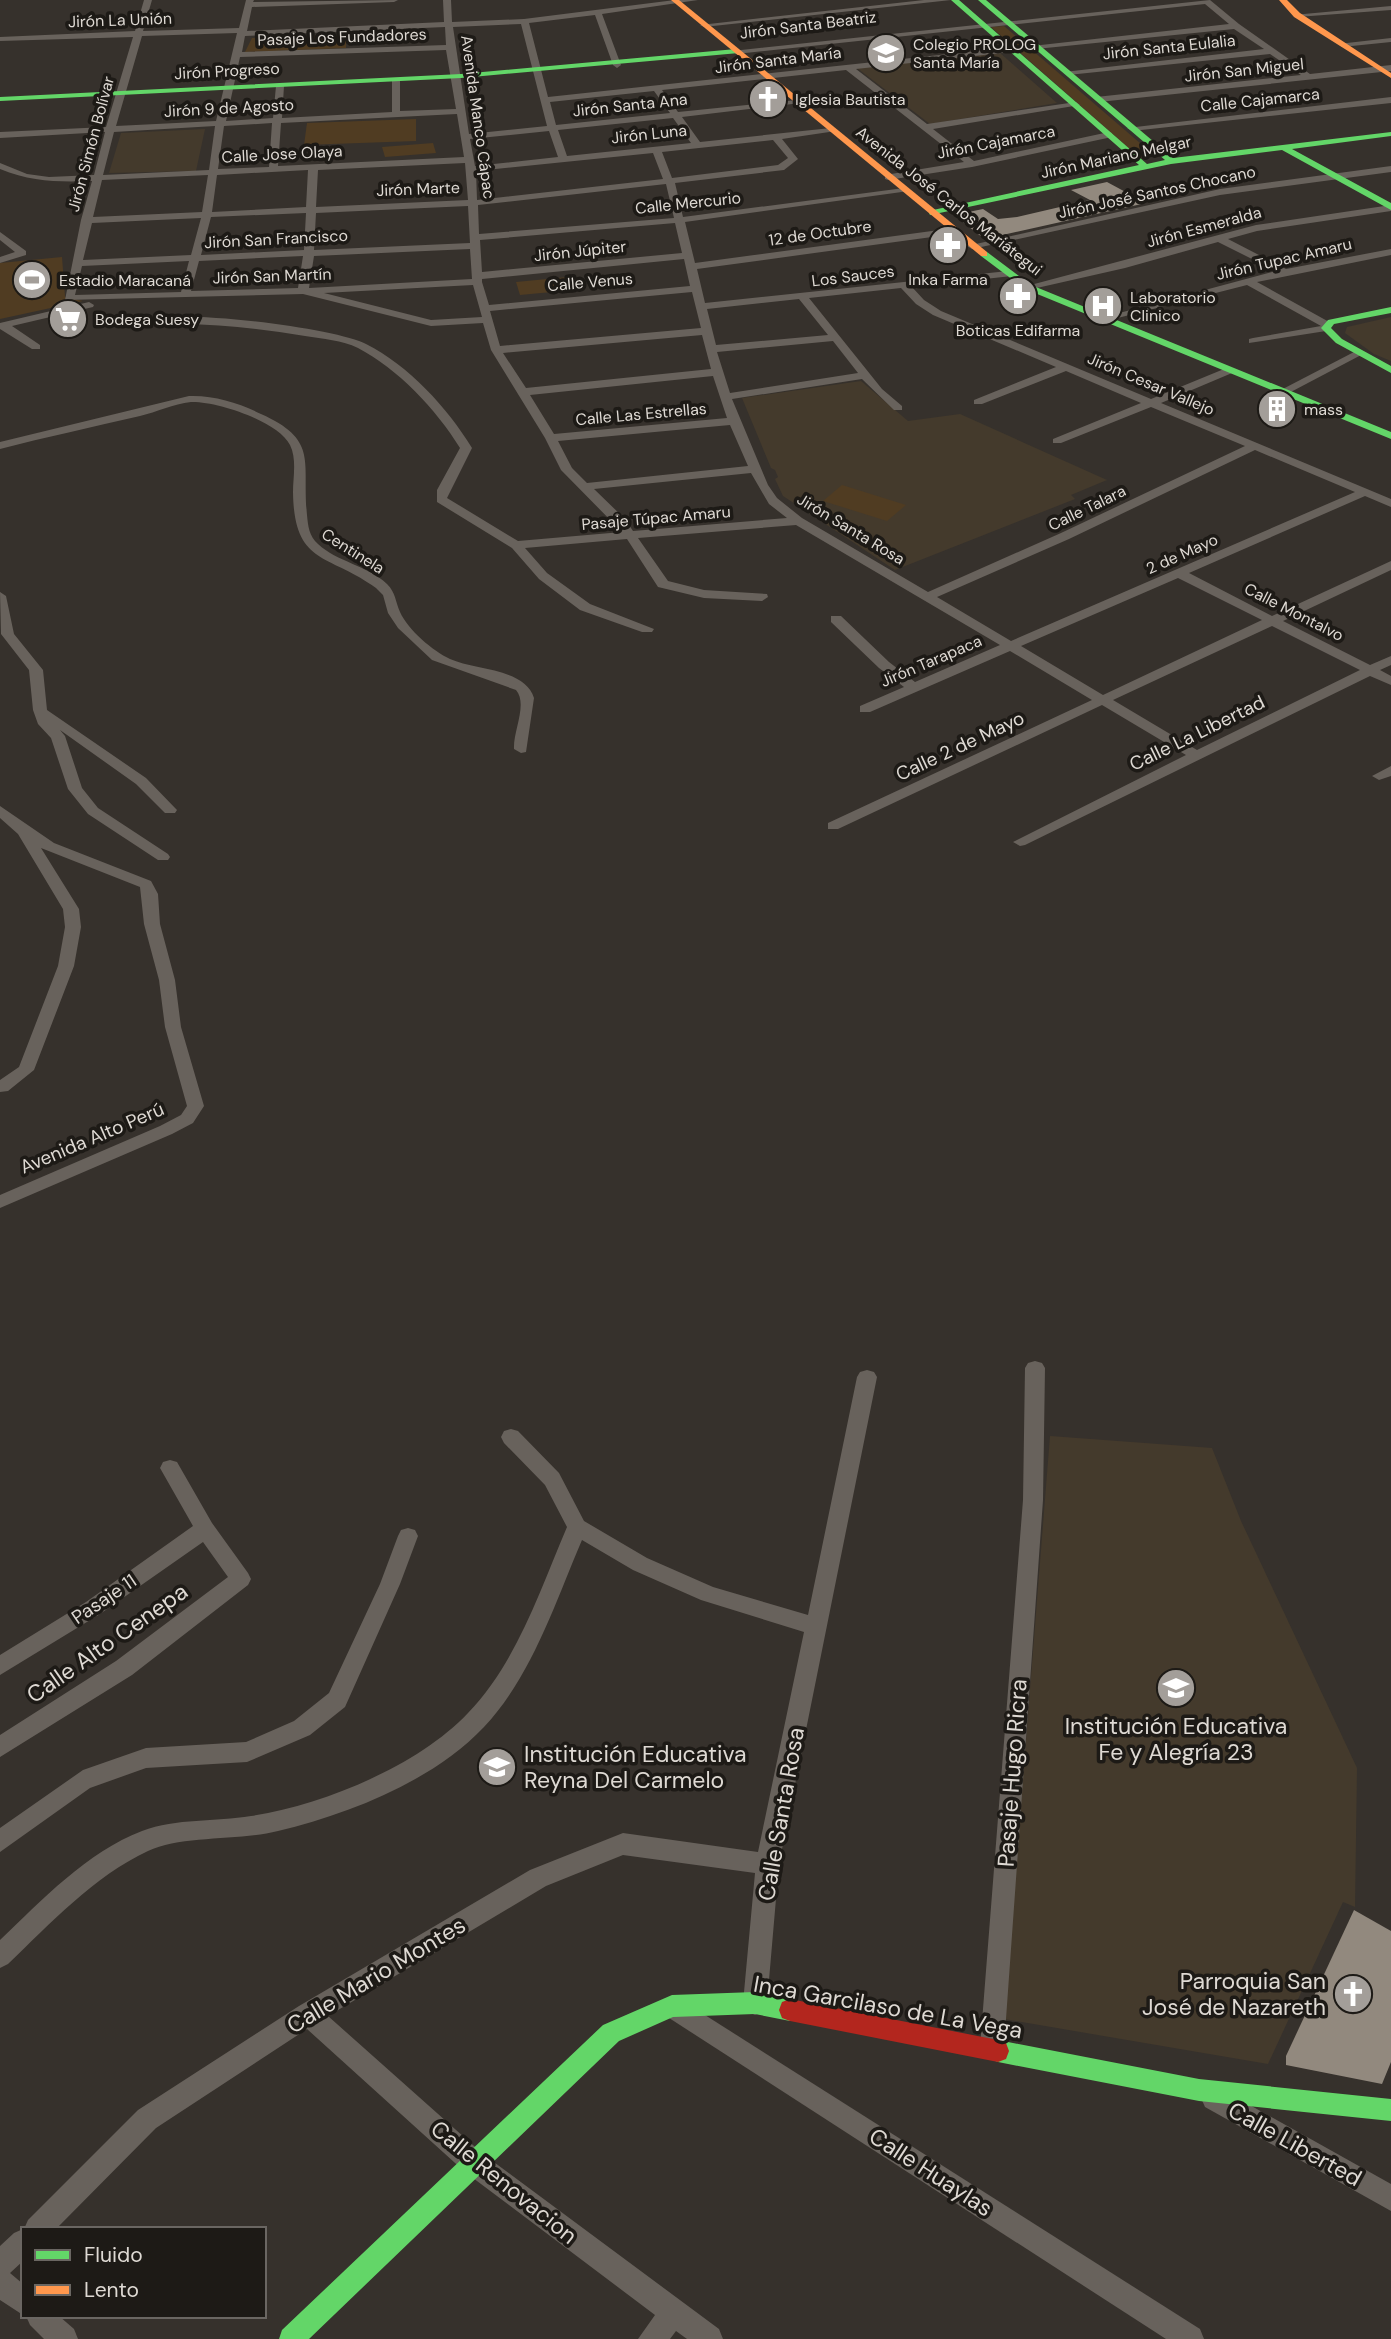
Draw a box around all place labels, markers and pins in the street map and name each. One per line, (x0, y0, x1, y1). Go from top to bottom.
school or university icon: Colegio PROLOG Santa María (865, 32, 907, 74)
place label: Colegio PROLOG Santa María (913, 34, 1036, 73)
church icon: Iglesia Bautista (747, 78, 789, 120)
place label: Iglesia Bautista (795, 89, 905, 110)
pharmacy icon: Inka Farma (927, 224, 969, 266)
sports icon: Estadio Maracaná (11, 259, 53, 301)
place label: Inka Farma (908, 269, 988, 290)
place label: Estadio Maracaná (59, 270, 191, 291)
pharmacy icon: Boticas Edifarma (997, 275, 1039, 317)
hospital icon: Laboratorio Clinico (1082, 285, 1124, 327)
place label: Laboratorio Clinico (1130, 287, 1216, 326)
supermarket icon: Bodega Suesy (47, 298, 89, 340)
place label: Bodega Suesy (95, 309, 199, 330)
place label: Boticas Edifarma (956, 320, 1080, 341)
building icon: mass (1256, 388, 1298, 430)
place label: mass (1304, 399, 1343, 420)
school or university icon: Institución Educativa Fe y Alegría 23 (1155, 1667, 1197, 1709)
place label: Institución Educativa Fe y Alegría 23 (1065, 1711, 1287, 1767)
place label: Institución Educativa Reyna Del Carmelo (524, 1739, 747, 1795)
school or university icon: Institución Educativa Reyna Del Carmelo (476, 1746, 518, 1788)
place label: Parroquia San José de Nazareth (1142, 1966, 1326, 2022)
church icon: Parroquia San José de Nazareth (1332, 1973, 1374, 2015)

